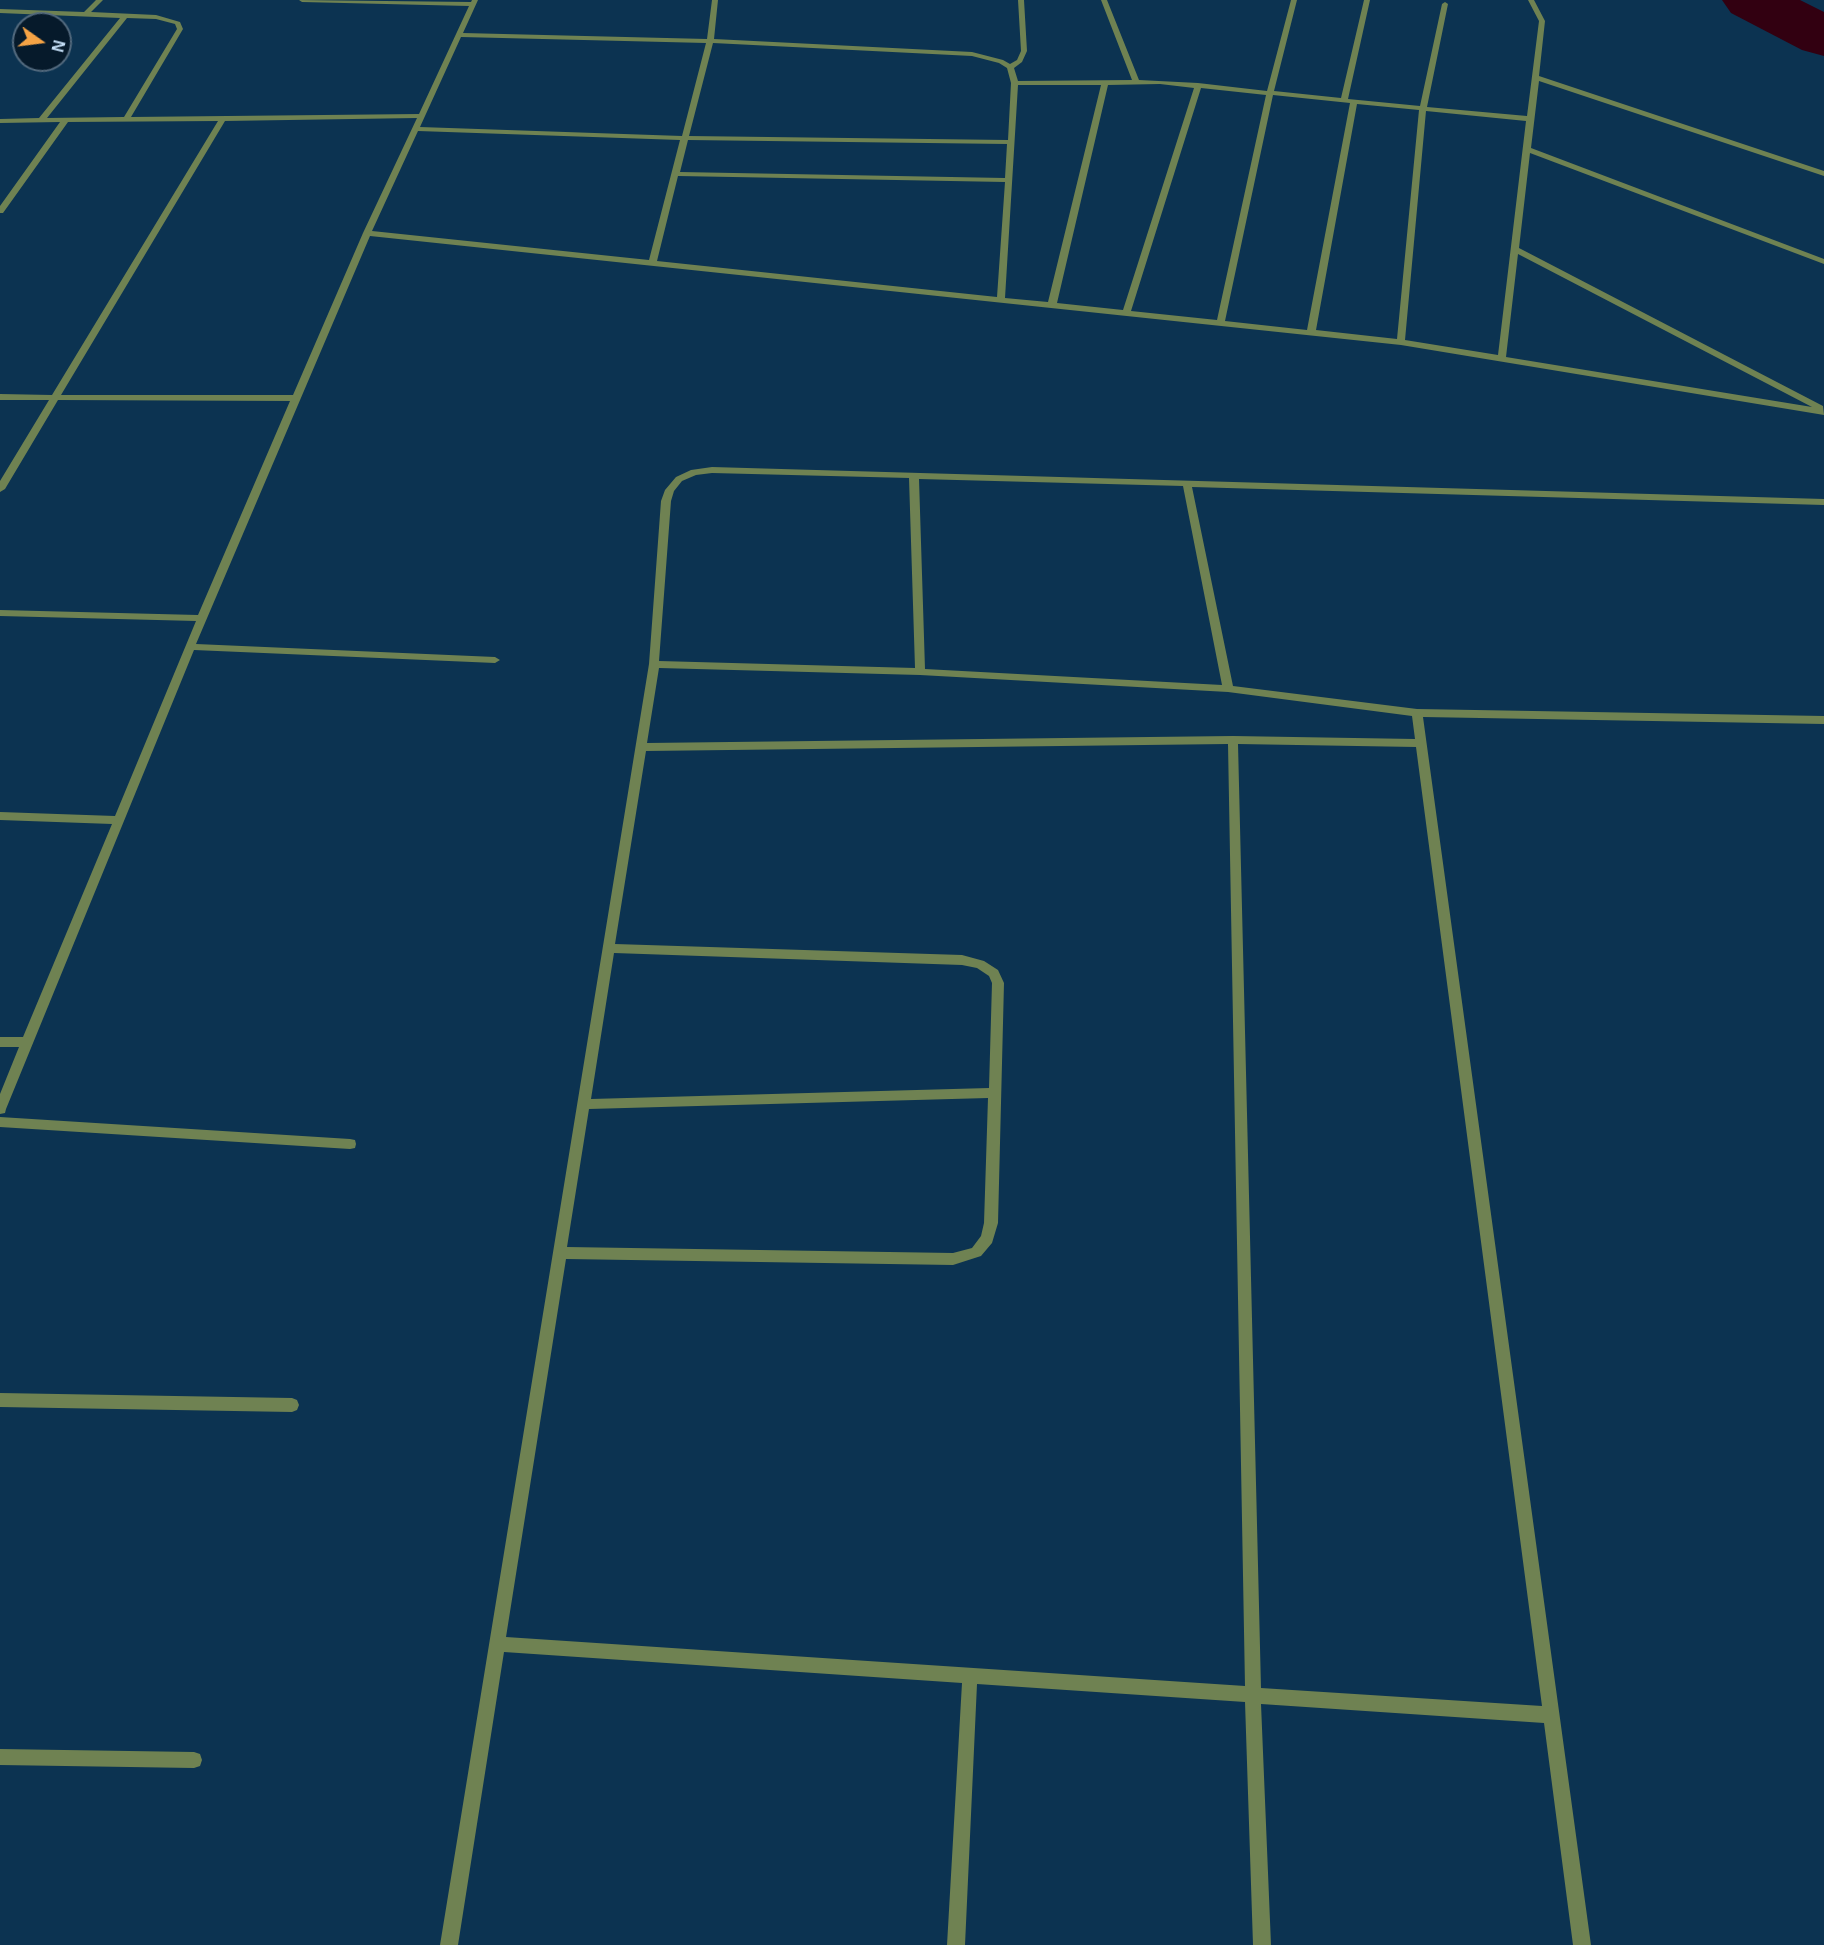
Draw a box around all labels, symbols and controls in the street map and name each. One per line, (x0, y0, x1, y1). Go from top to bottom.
north arrow (12, 12, 72, 72)
text: N (48, 38, 68, 54)

